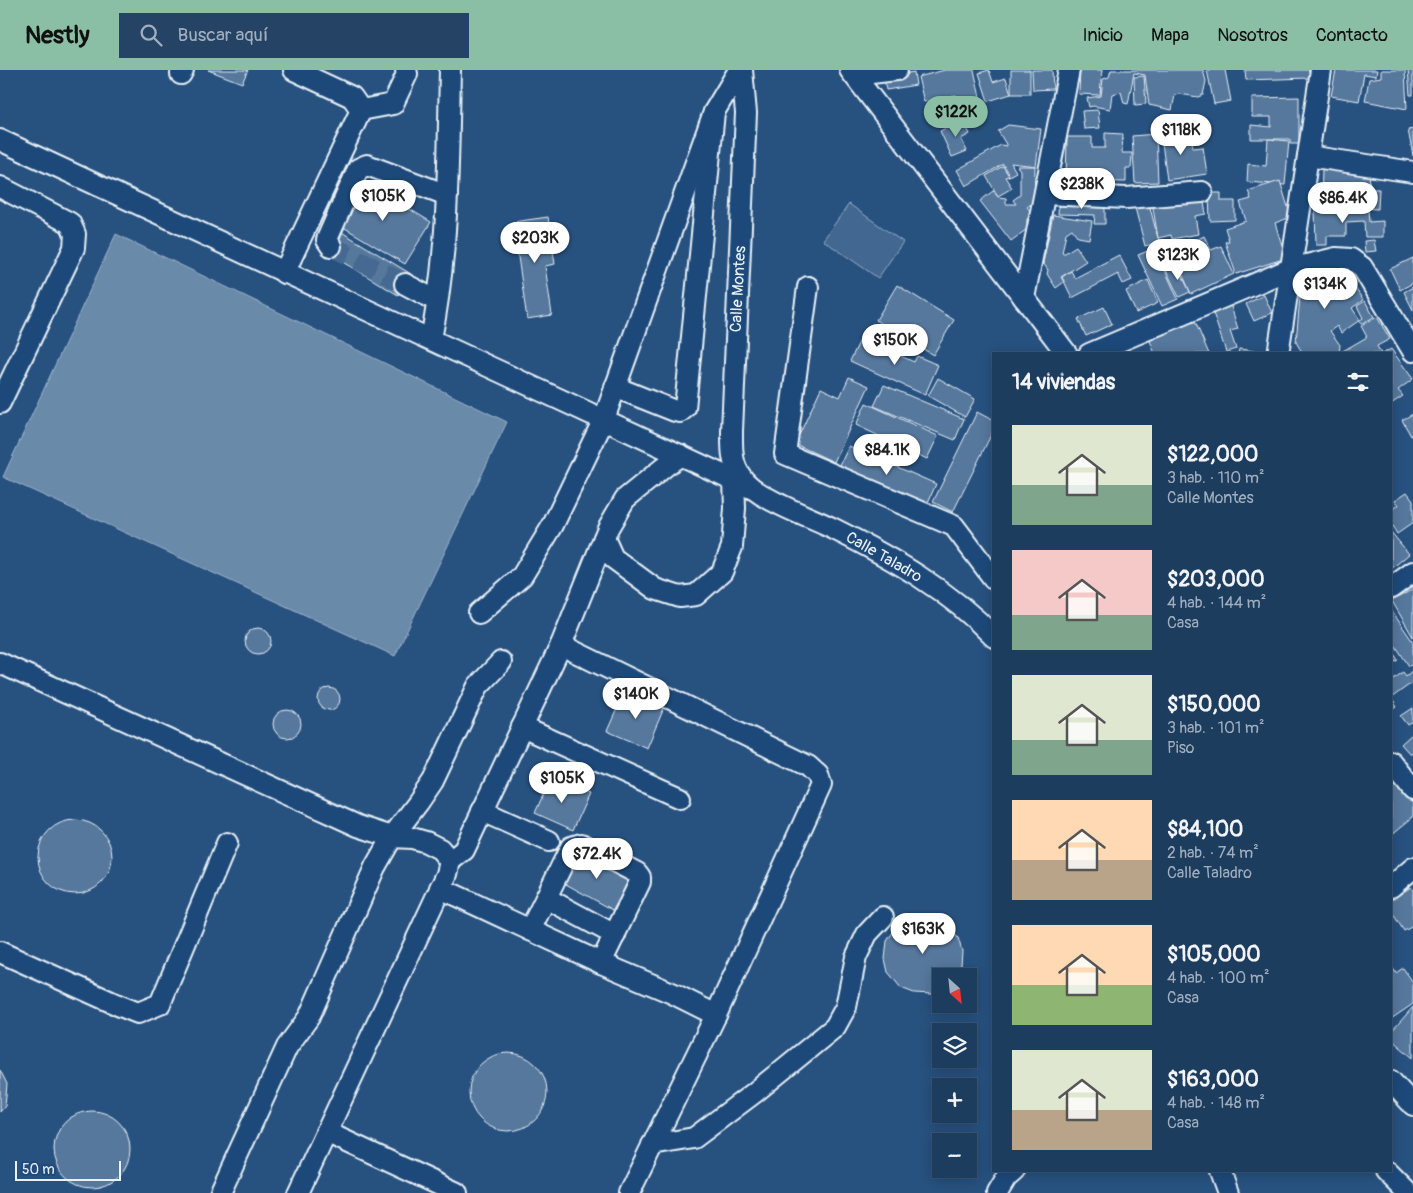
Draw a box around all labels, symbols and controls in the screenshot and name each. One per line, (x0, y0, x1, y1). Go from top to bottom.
search box (119, 13, 469, 58)
text: Nestly (25, 21, 89, 50)
icon: search (137, 21, 165, 49)
text: Buscar aquí (177, 23, 268, 47)
text: Inicio (1082, 24, 1123, 47)
text: Mapa (1151, 24, 1189, 47)
text: Nosotros (1217, 24, 1288, 47)
text: Contacto (1316, 24, 1388, 47)
pin: $122K (921, 96, 991, 138)
text: $122K (935, 102, 977, 122)
pin: $118K (1146, 114, 1216, 156)
text: $118K (1162, 120, 1200, 140)
pin: $238K (1047, 168, 1117, 210)
text: $238K (1060, 174, 1104, 194)
pin: $105K (348, 180, 418, 222)
pin: $86.4K (1302, 182, 1384, 224)
text: $105K (361, 186, 405, 206)
text: $86.4K (1319, 188, 1367, 208)
pin: $203K (500, 222, 570, 264)
text: $203K (511, 228, 559, 248)
pin: $123K (1143, 238, 1213, 281)
street label: Calle Montes (726, 245, 750, 333)
text: $123K (1157, 245, 1199, 265)
pin: $134K (1290, 268, 1360, 310)
text: $134K (1304, 274, 1346, 294)
pin: $150K (860, 324, 930, 366)
text: $150K (873, 330, 917, 350)
icon: filters (1344, 368, 1372, 396)
text: 14 viviendas (1012, 369, 1115, 396)
pin: $84.1K (846, 434, 928, 476)
text: $84.1K (864, 440, 910, 460)
text: $122,000 (1167, 441, 1258, 468)
icon: home (1052, 445, 1112, 505)
text: 3 hab. · 110 m² (1167, 468, 1264, 488)
text: Calle Montes (1167, 488, 1254, 508)
street label: Calle Taladro (842, 527, 926, 587)
text: $203,000 (1167, 566, 1265, 593)
icon: home (1052, 570, 1112, 630)
text: 4 hab. · 144 m² (1167, 593, 1266, 613)
text: Casa (1167, 613, 1199, 633)
pin: $140K (601, 678, 671, 720)
text: $140K (614, 684, 658, 704)
text: $150,000 (1167, 691, 1261, 718)
icon: home (1052, 695, 1112, 755)
text: 3 hab. · 101 m² (1167, 718, 1264, 738)
text: Piso (1167, 738, 1194, 758)
pin: $105K (527, 762, 597, 804)
text: $105K (540, 768, 584, 788)
text: $84,100 (1167, 816, 1243, 843)
icon: home (1052, 820, 1112, 880)
pin: $72.4K (556, 838, 638, 880)
text: 2 hab. · 74 m² (1167, 843, 1259, 863)
text: $72.4K (573, 844, 621, 864)
text: Calle Taladro (1167, 863, 1252, 883)
pin: $163K (888, 912, 958, 955)
text: $163K (902, 919, 944, 939)
text: $105,000 (1167, 941, 1261, 968)
icon: home (1052, 945, 1112, 1005)
north arrow (932, 968, 978, 1012)
map controls (932, 968, 977, 1178)
text: 4 hab. · 100 m² (1167, 968, 1269, 988)
text: Casa (1167, 988, 1199, 1008)
button: layers (932, 1023, 977, 1068)
text: $163,000 (1167, 1066, 1259, 1093)
icon: home (1052, 1070, 1112, 1130)
button: + (932, 1078, 977, 1123)
text: 4 hab. · 148 m² (1167, 1093, 1265, 1113)
text: Casa (1167, 1113, 1199, 1133)
button: − (932, 1133, 977, 1178)
scale bar (15, 1158, 121, 1181)
text: 50 m (22, 1161, 55, 1178)

